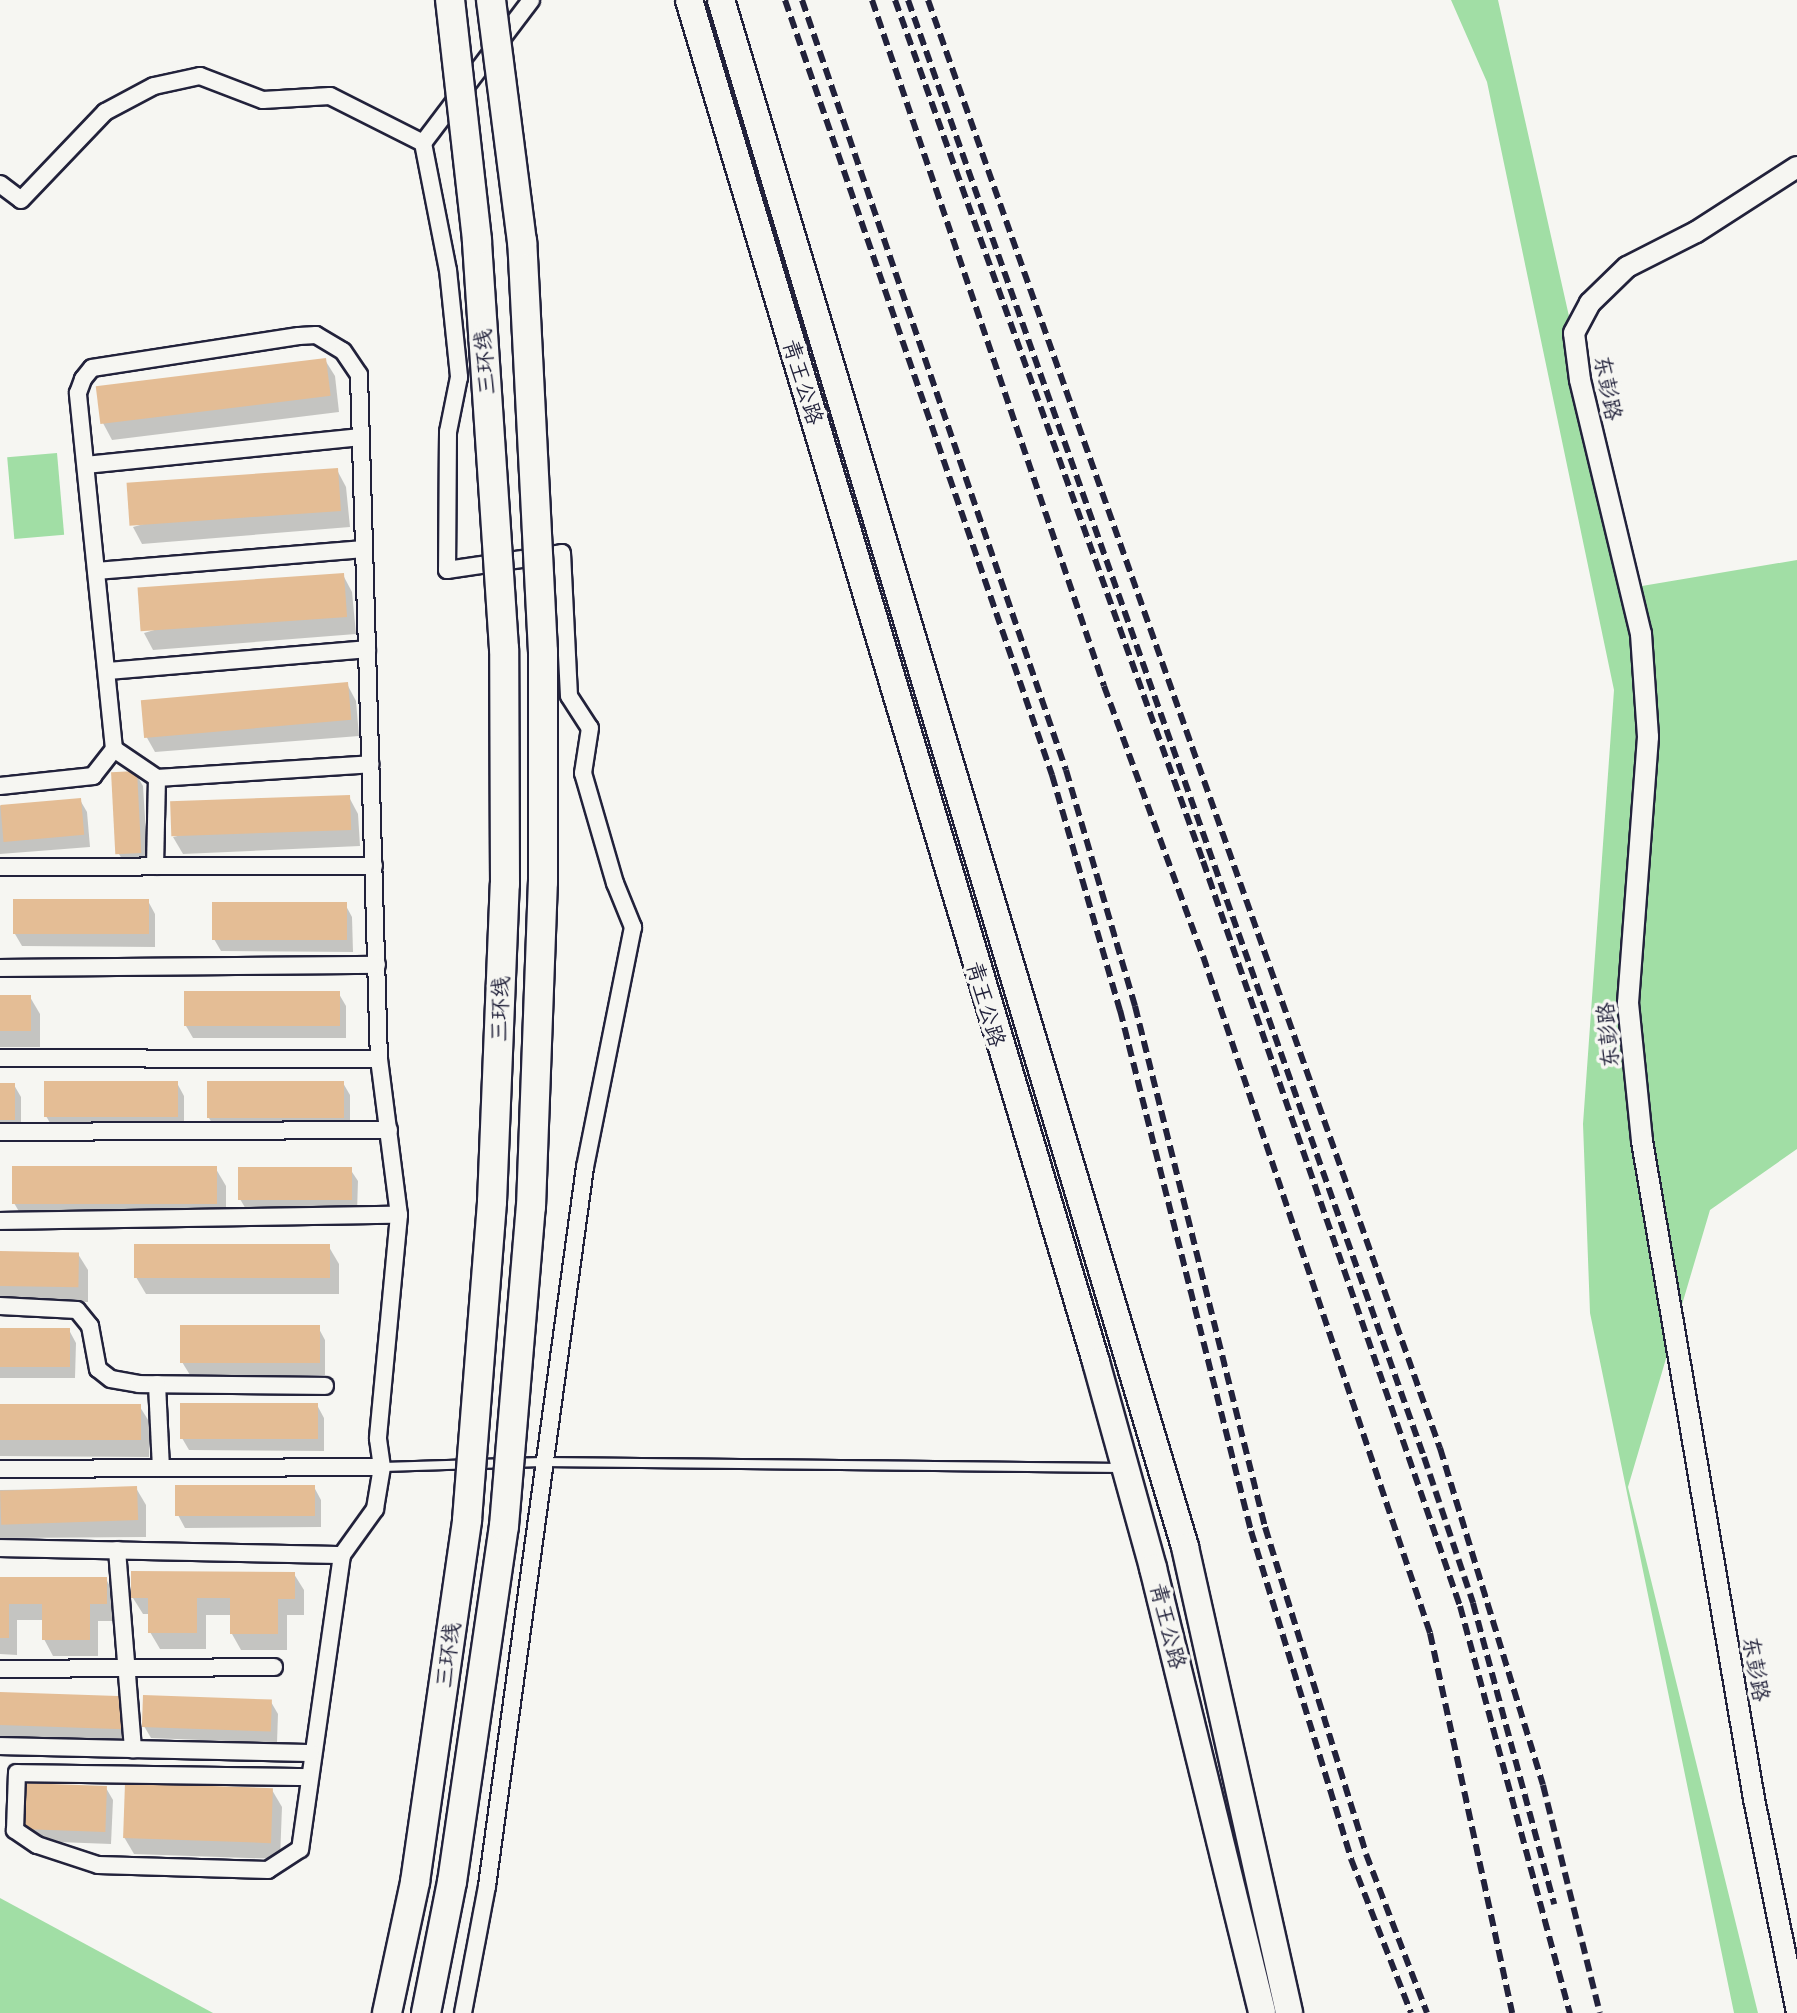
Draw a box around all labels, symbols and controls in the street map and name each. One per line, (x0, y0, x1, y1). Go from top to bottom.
street label: 三环线 (470, 328, 500, 396)
street label: 青王公路 (778, 336, 828, 428)
street label: 东彭路 (1589, 353, 1627, 423)
street label: 青王公路 (961, 958, 1011, 1050)
street label: 三环线 (486, 976, 514, 1042)
street label: 东彭路 (1592, 1001, 1624, 1069)
street label: 青王公路 (1145, 1580, 1191, 1672)
street label: 三环线 (430, 1620, 466, 1690)
street label: 东彭路 (1737, 1634, 1775, 1704)

